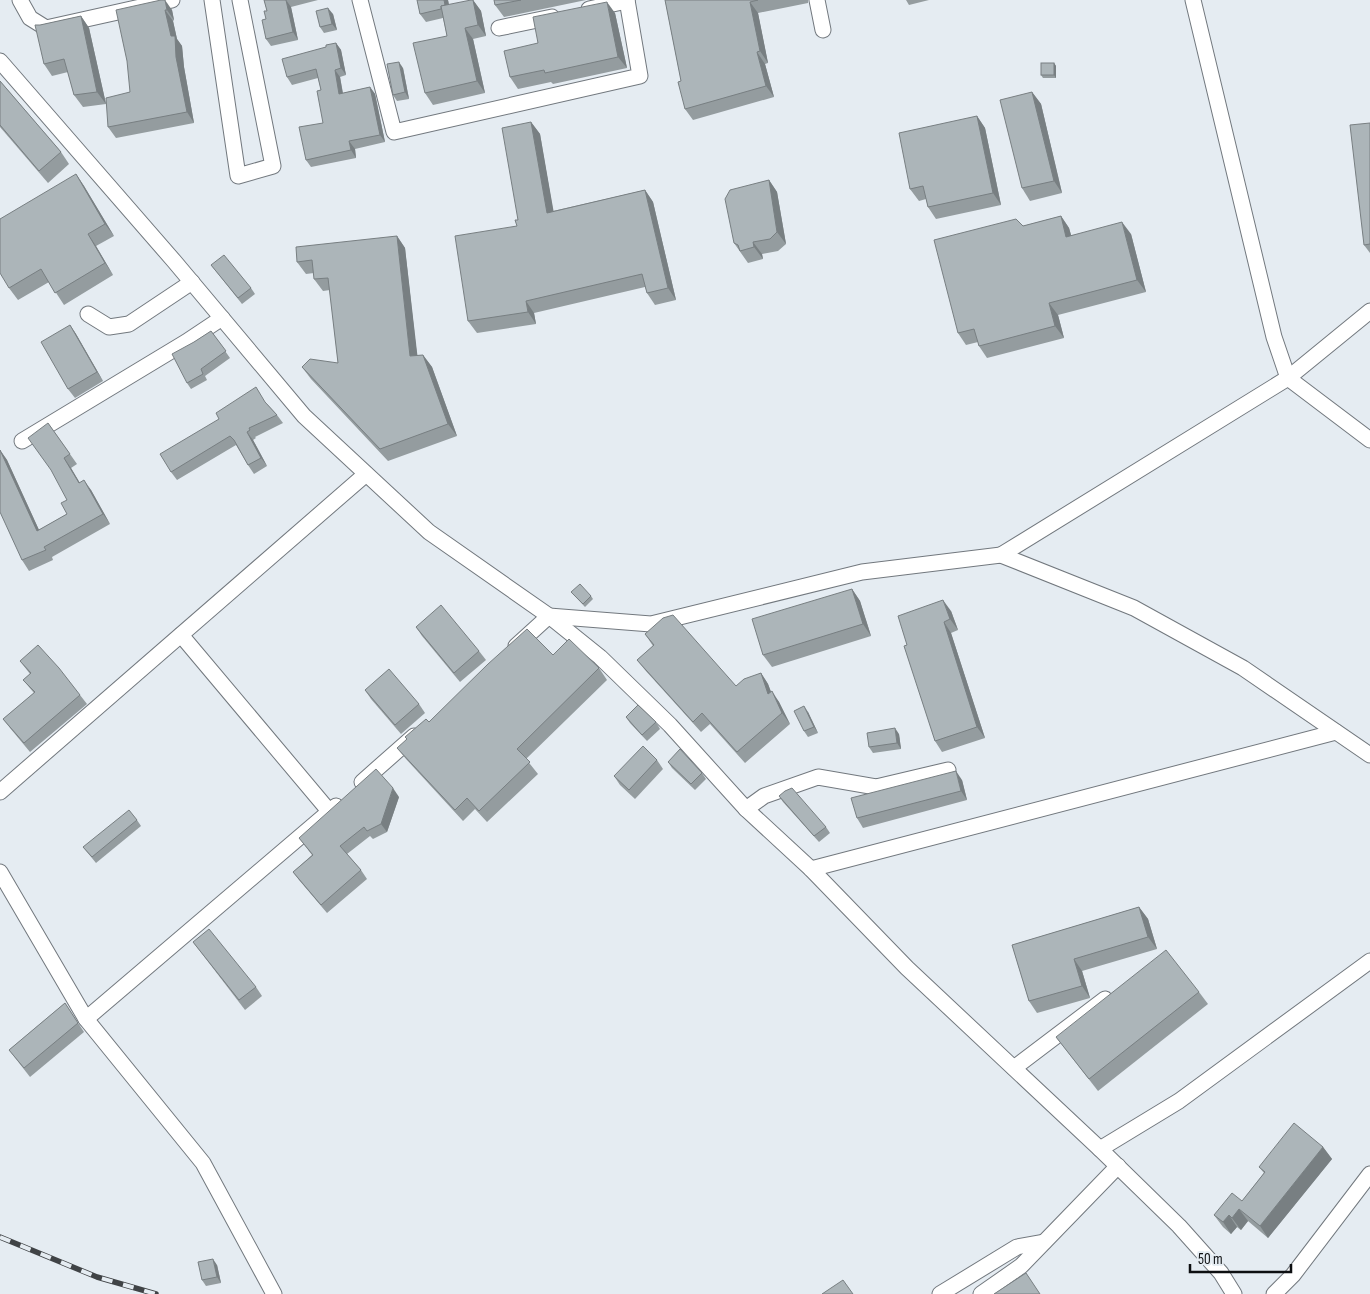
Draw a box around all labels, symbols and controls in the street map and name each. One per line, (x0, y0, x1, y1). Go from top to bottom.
scale bar (1190, 1242, 1291, 1274)
text: 50 m (1198, 1250, 1223, 1269)

